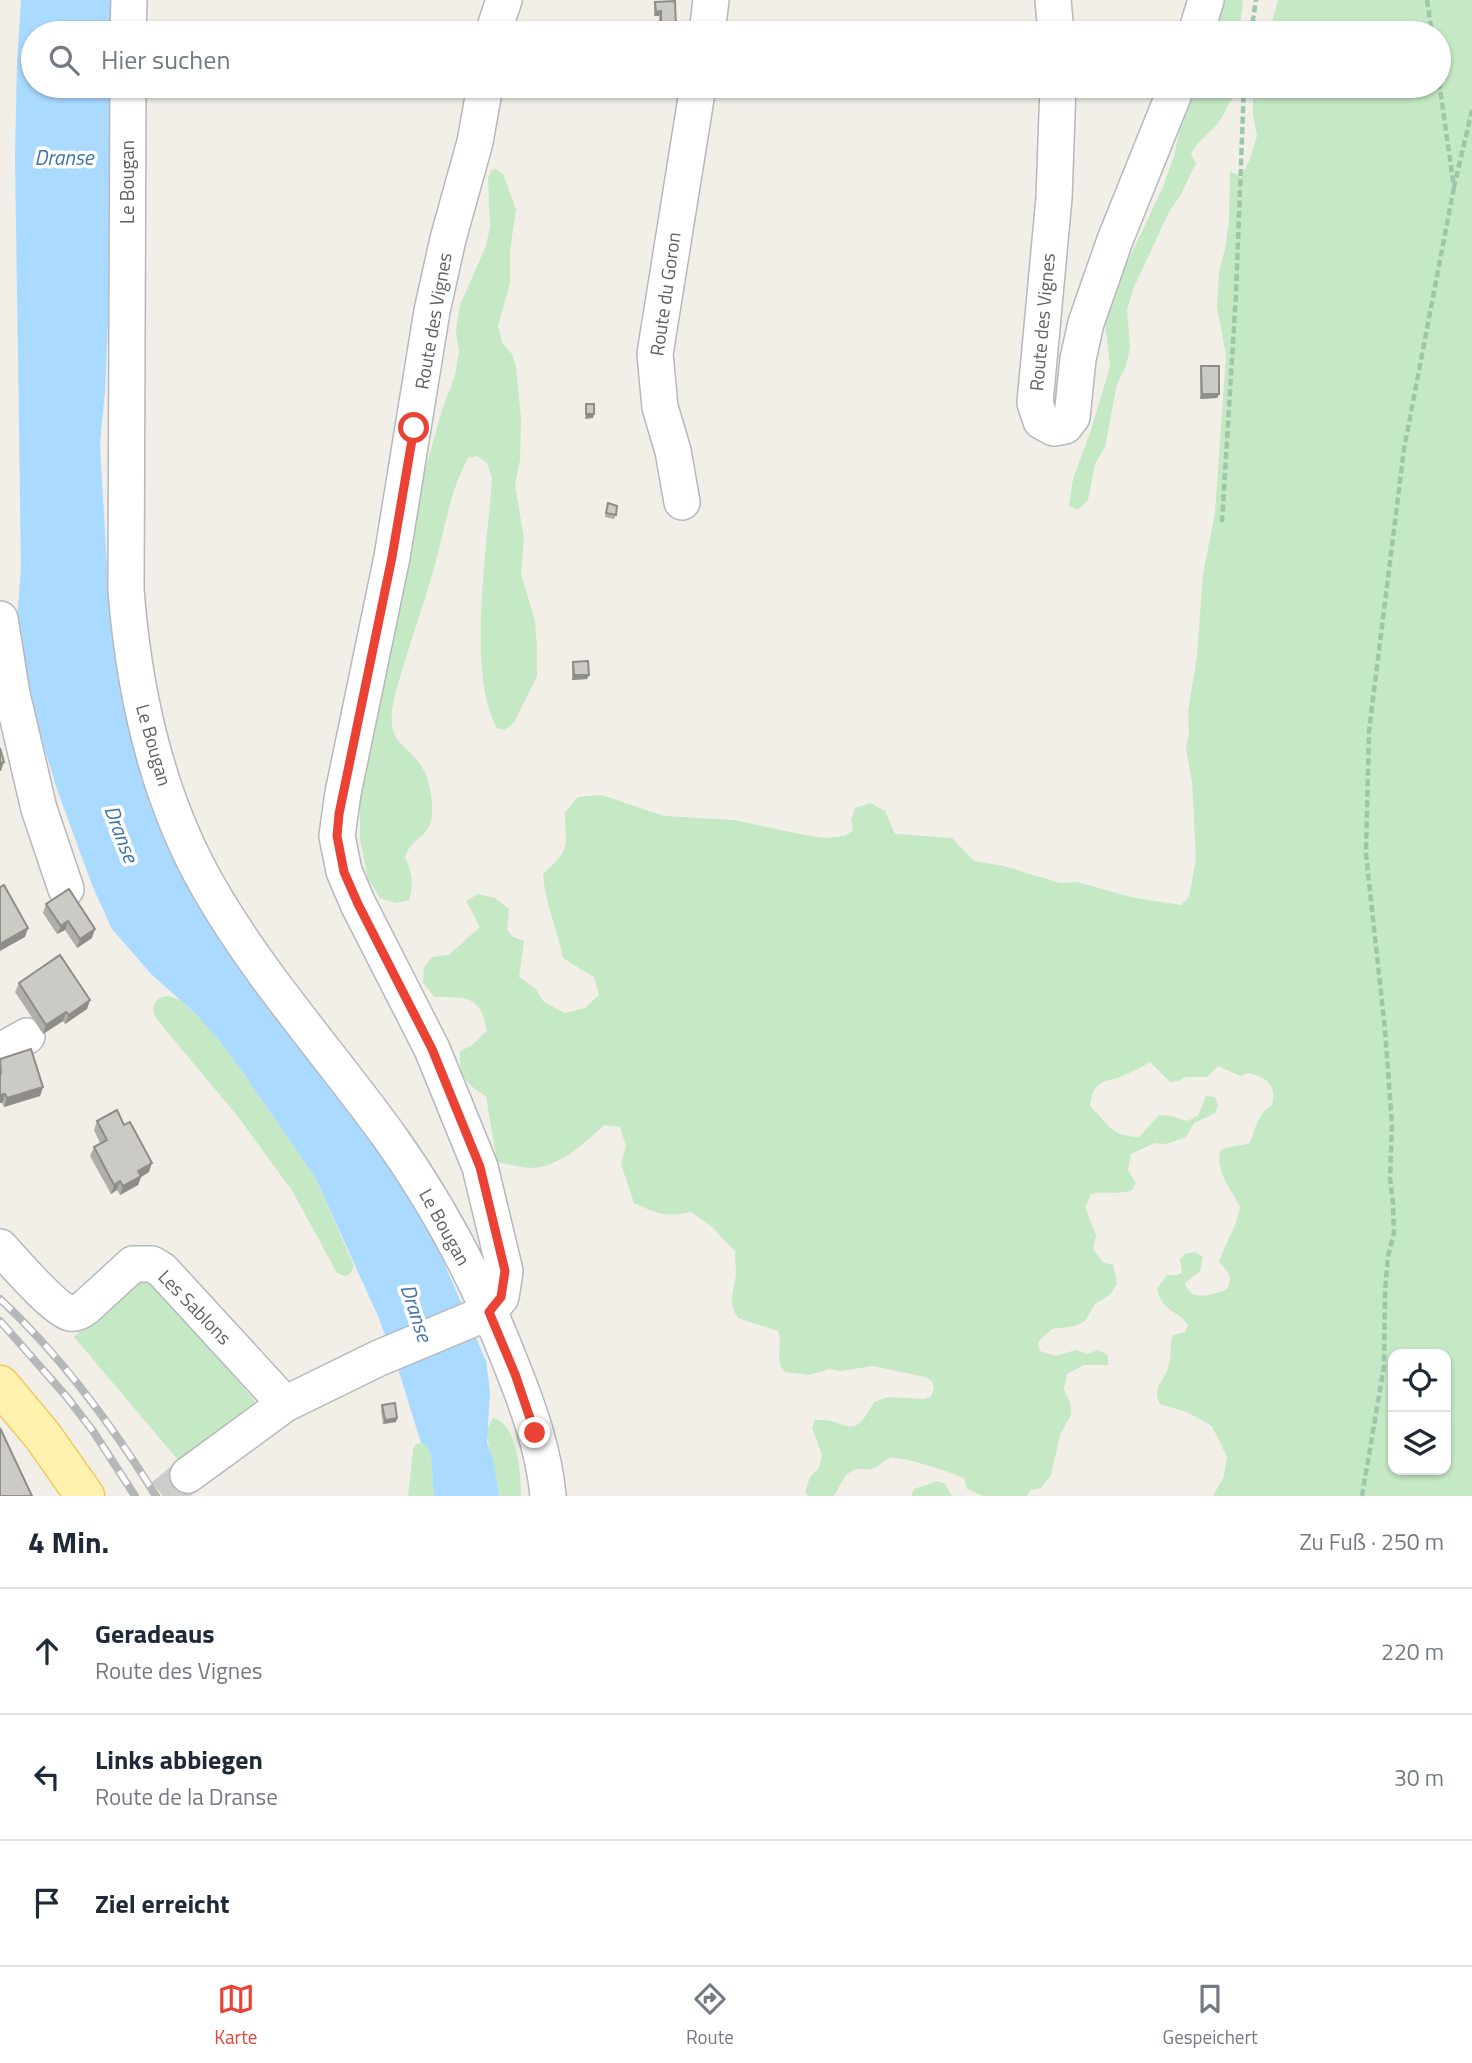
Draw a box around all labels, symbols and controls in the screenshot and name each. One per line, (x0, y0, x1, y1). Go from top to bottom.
search box (21, 21, 1451, 98)
text: Hier suchen (101, 40, 230, 79)
icon: search (45, 41, 83, 79)
street label: Le Bougan (112, 140, 141, 224)
water label: Dranse (35, 141, 95, 173)
street label: Route du Goron (641, 230, 688, 358)
street label: Route des Vignes (406, 250, 459, 392)
street label: Route des Vignes (1021, 252, 1062, 392)
route start (398, 412, 429, 443)
street label: Le Bougan (129, 700, 180, 789)
water label: Dranse (96, 800, 148, 868)
street label: Le Bougan (412, 1183, 479, 1271)
street label: Les Sablons (152, 1262, 239, 1351)
water label: Dranse (393, 1280, 442, 1347)
map controls (1388, 1349, 1451, 1475)
button: locate (1388, 1349, 1451, 1412)
button: layers (1388, 1412, 1451, 1475)
route end (519, 1417, 550, 1448)
text: 4 Min. (28, 1519, 109, 1565)
text: Zu Fuß · 250 m (1300, 1524, 1444, 1559)
text: Geradeaus (95, 1614, 215, 1653)
icon: ahead (28, 1632, 66, 1670)
text: 220 m (1381, 1634, 1444, 1669)
text: Route des Vignes (95, 1653, 263, 1688)
text: Links abbiegen (95, 1740, 263, 1779)
icon: left (28, 1758, 66, 1796)
text: 30 m (1394, 1760, 1444, 1795)
text: Route de la Dranse (95, 1779, 278, 1814)
icon: arrive (28, 1884, 66, 1922)
text: Ziel erreicht (95, 1884, 230, 1923)
tab: Karte (214, 1980, 257, 2051)
tab: Route (686, 1980, 734, 2051)
tab: Gespeichert (1162, 1980, 1258, 2051)

